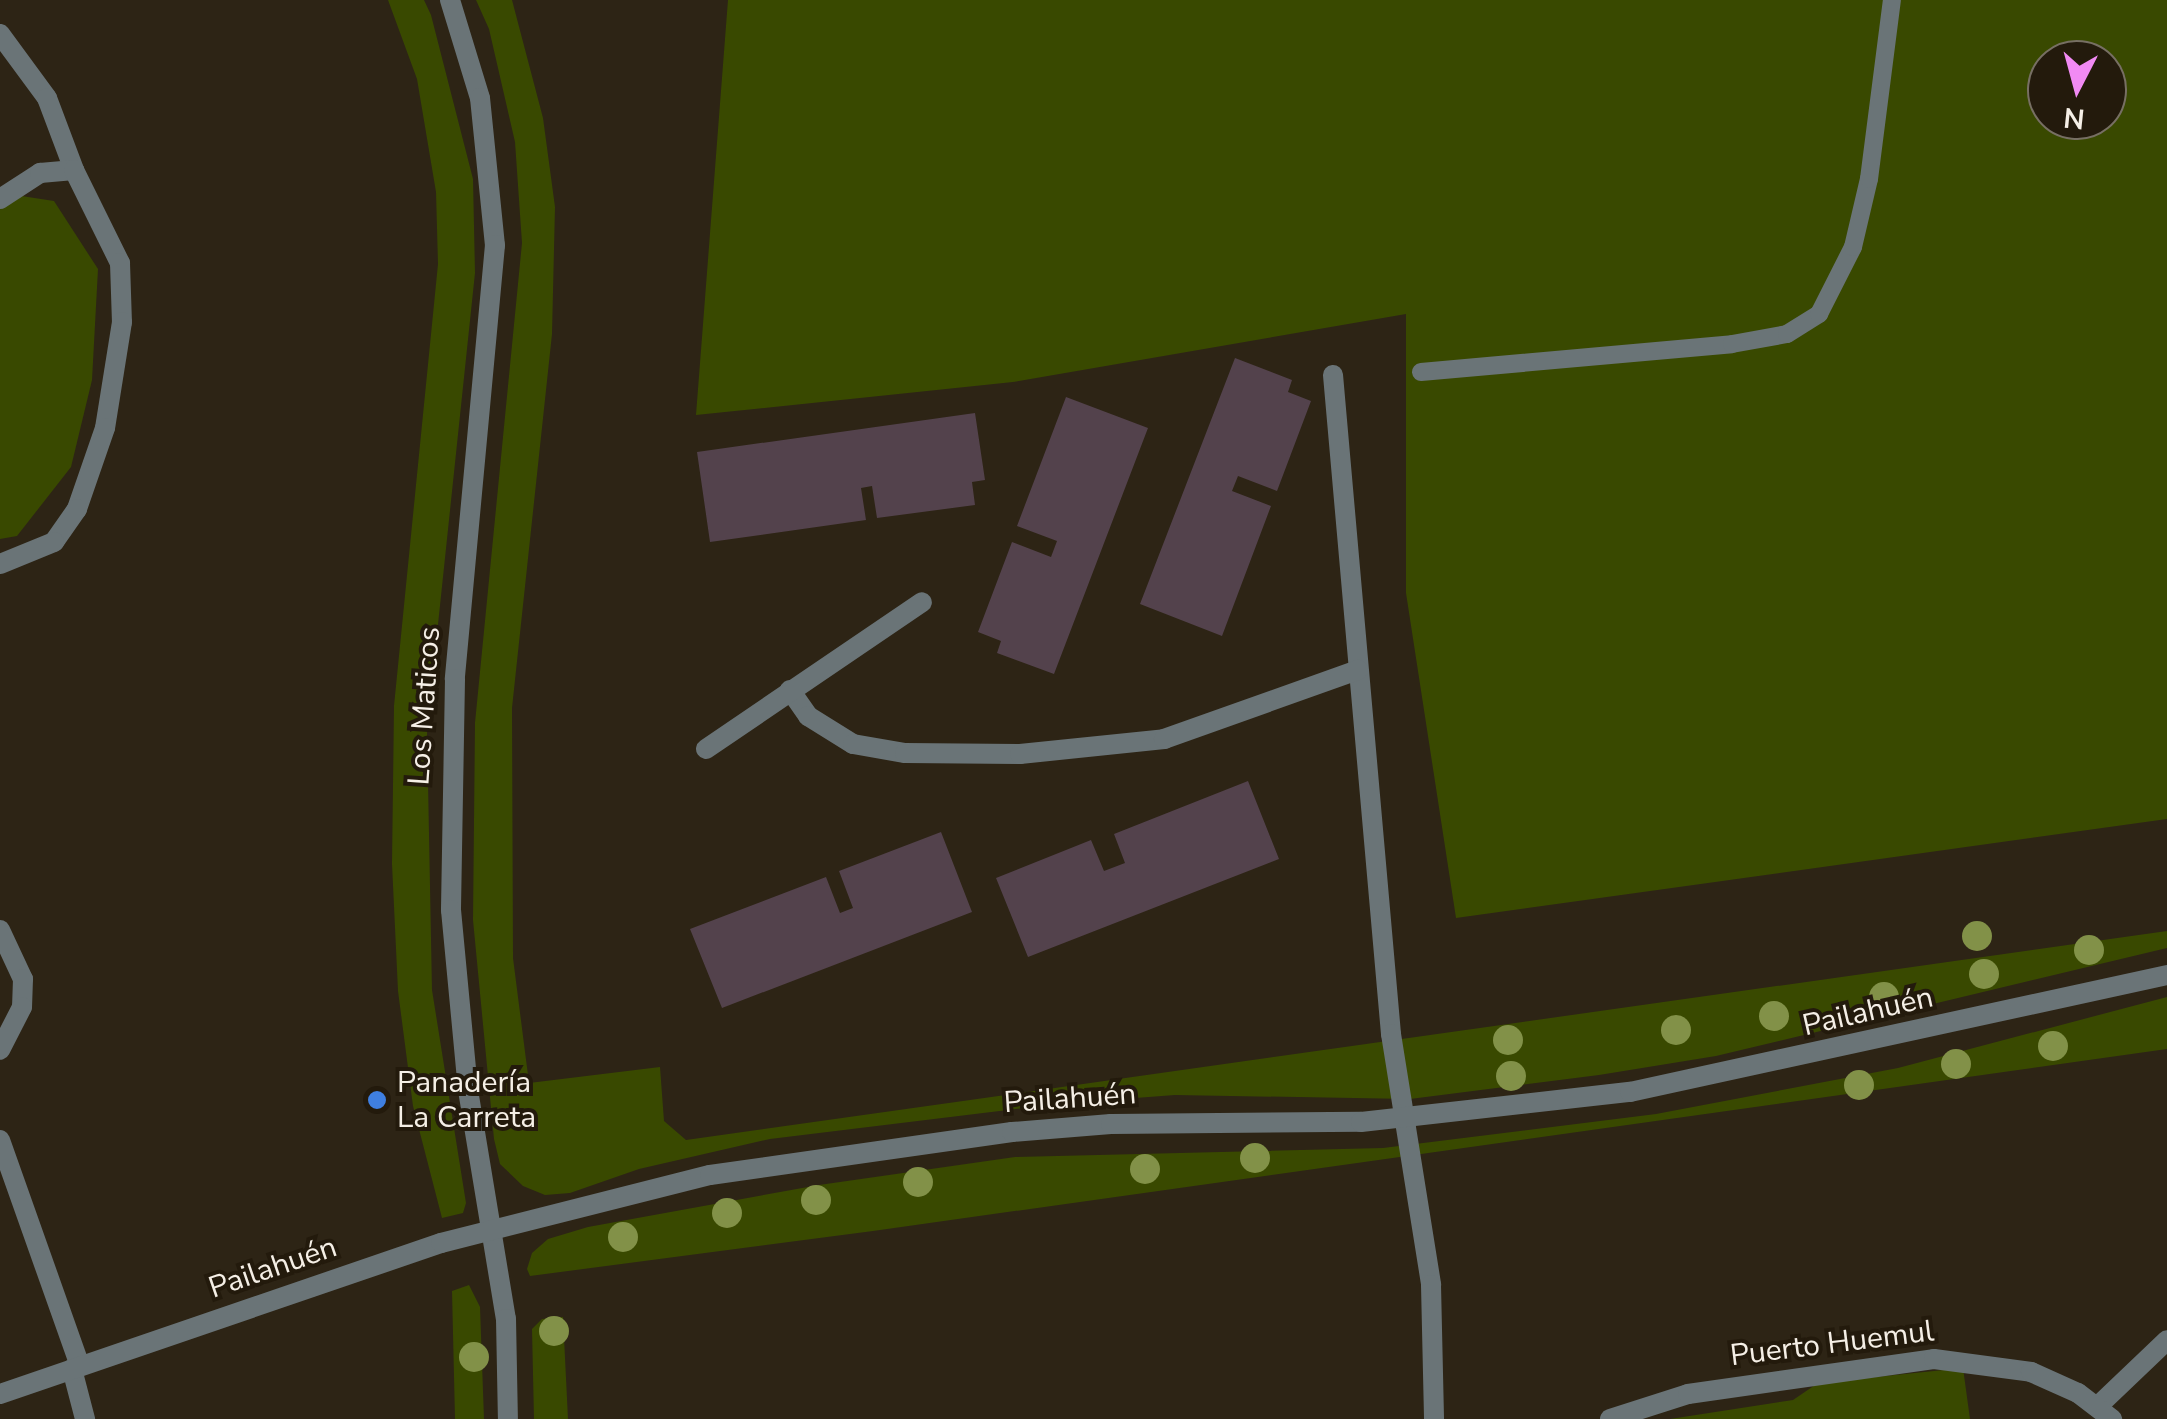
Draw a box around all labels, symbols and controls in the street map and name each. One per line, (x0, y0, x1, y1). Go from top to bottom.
north arrow (2027, 40, 2127, 140)
text: N (2062, 98, 2086, 138)
street label: Los Maticos (402, 626, 448, 786)
street label: Pailahuén (1799, 980, 1937, 1044)
place label: Panadería La Carreta (397, 1065, 536, 1136)
street label: Pailahuén (1003, 1076, 1137, 1122)
marker: Panadería La Carreta (366, 1089, 388, 1111)
street label: Pailahuén (204, 1229, 342, 1307)
street label: Puerto Huemul (1728, 1314, 1936, 1374)

